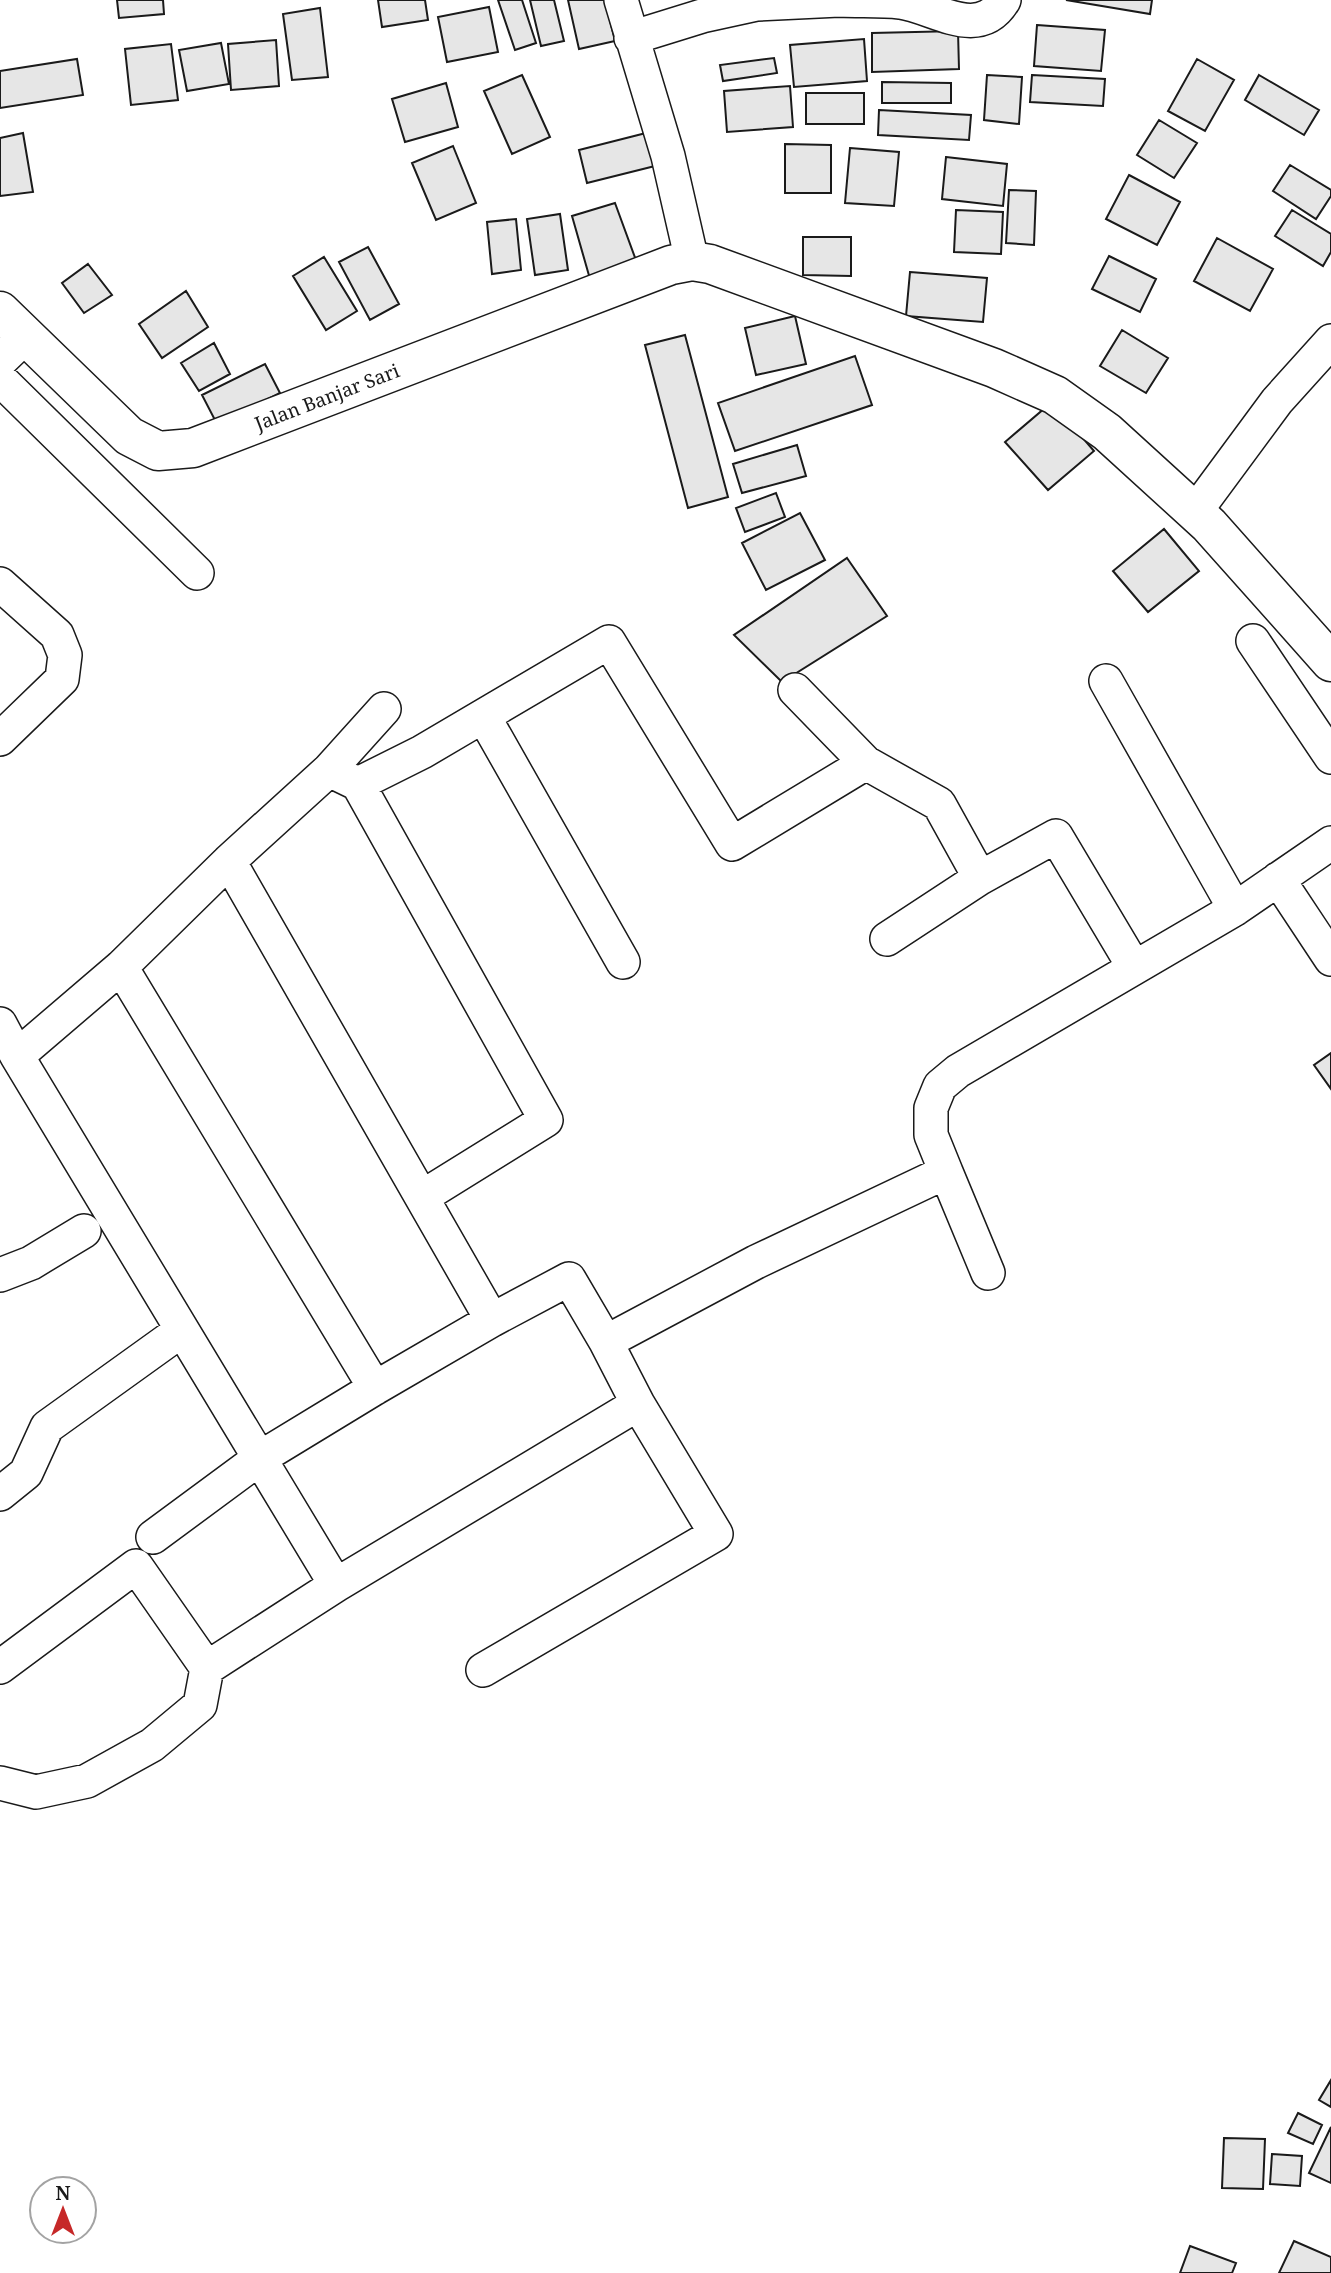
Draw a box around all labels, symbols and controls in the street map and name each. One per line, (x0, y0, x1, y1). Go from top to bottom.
street label: Jalan Banjar Sari (250, 357, 403, 437)
north arrow (28, 2175, 98, 2245)
text: N (56, 2180, 71, 2206)

